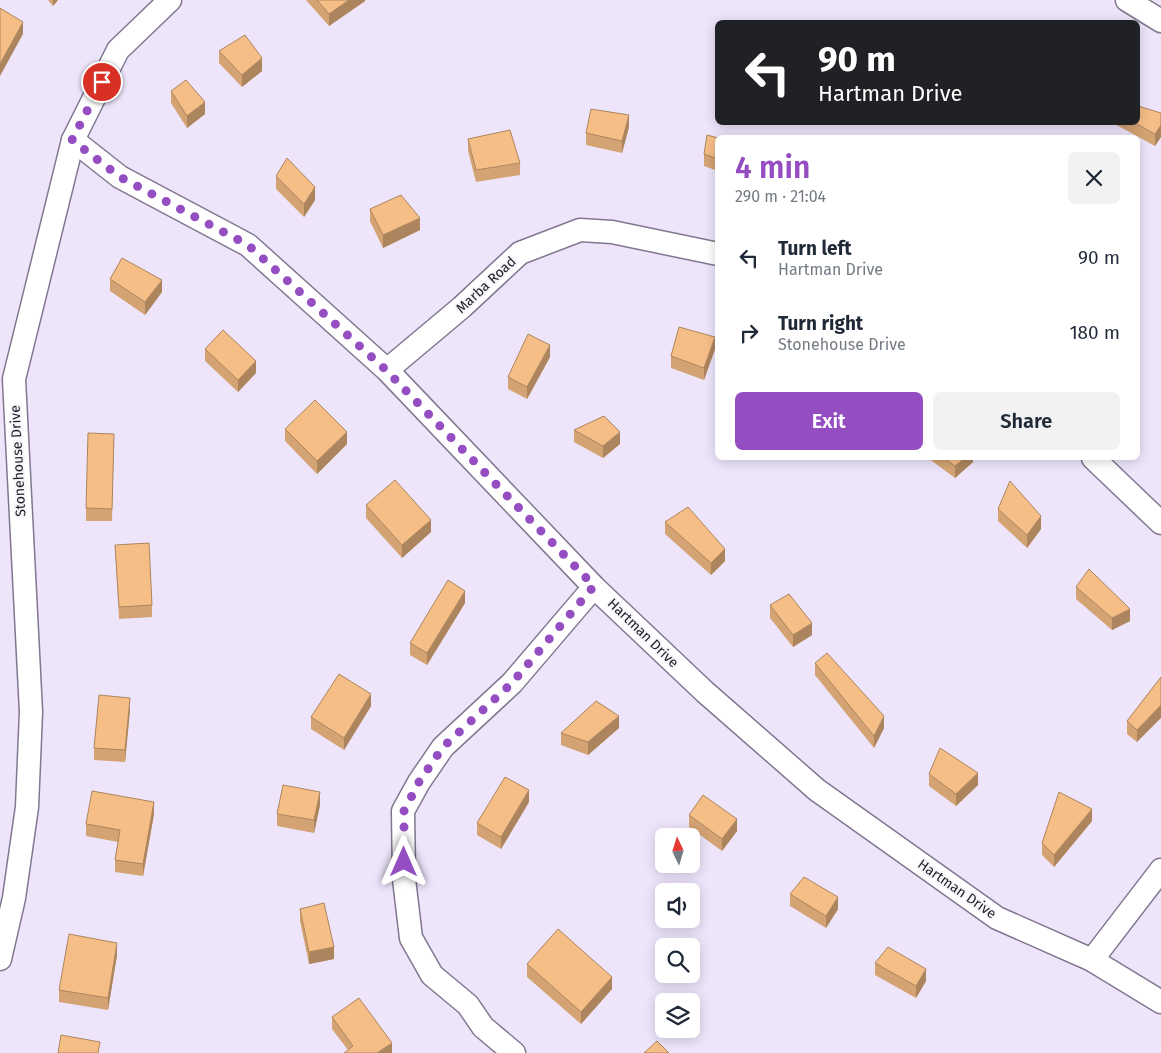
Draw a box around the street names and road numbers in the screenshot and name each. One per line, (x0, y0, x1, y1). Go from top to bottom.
street label: Marba Road (453, 253, 519, 317)
street label: Stonehouse Drive (7, 405, 29, 517)
street label: Hartman Drive (604, 595, 682, 671)
street label: Hartman Drive (914, 856, 1000, 922)

